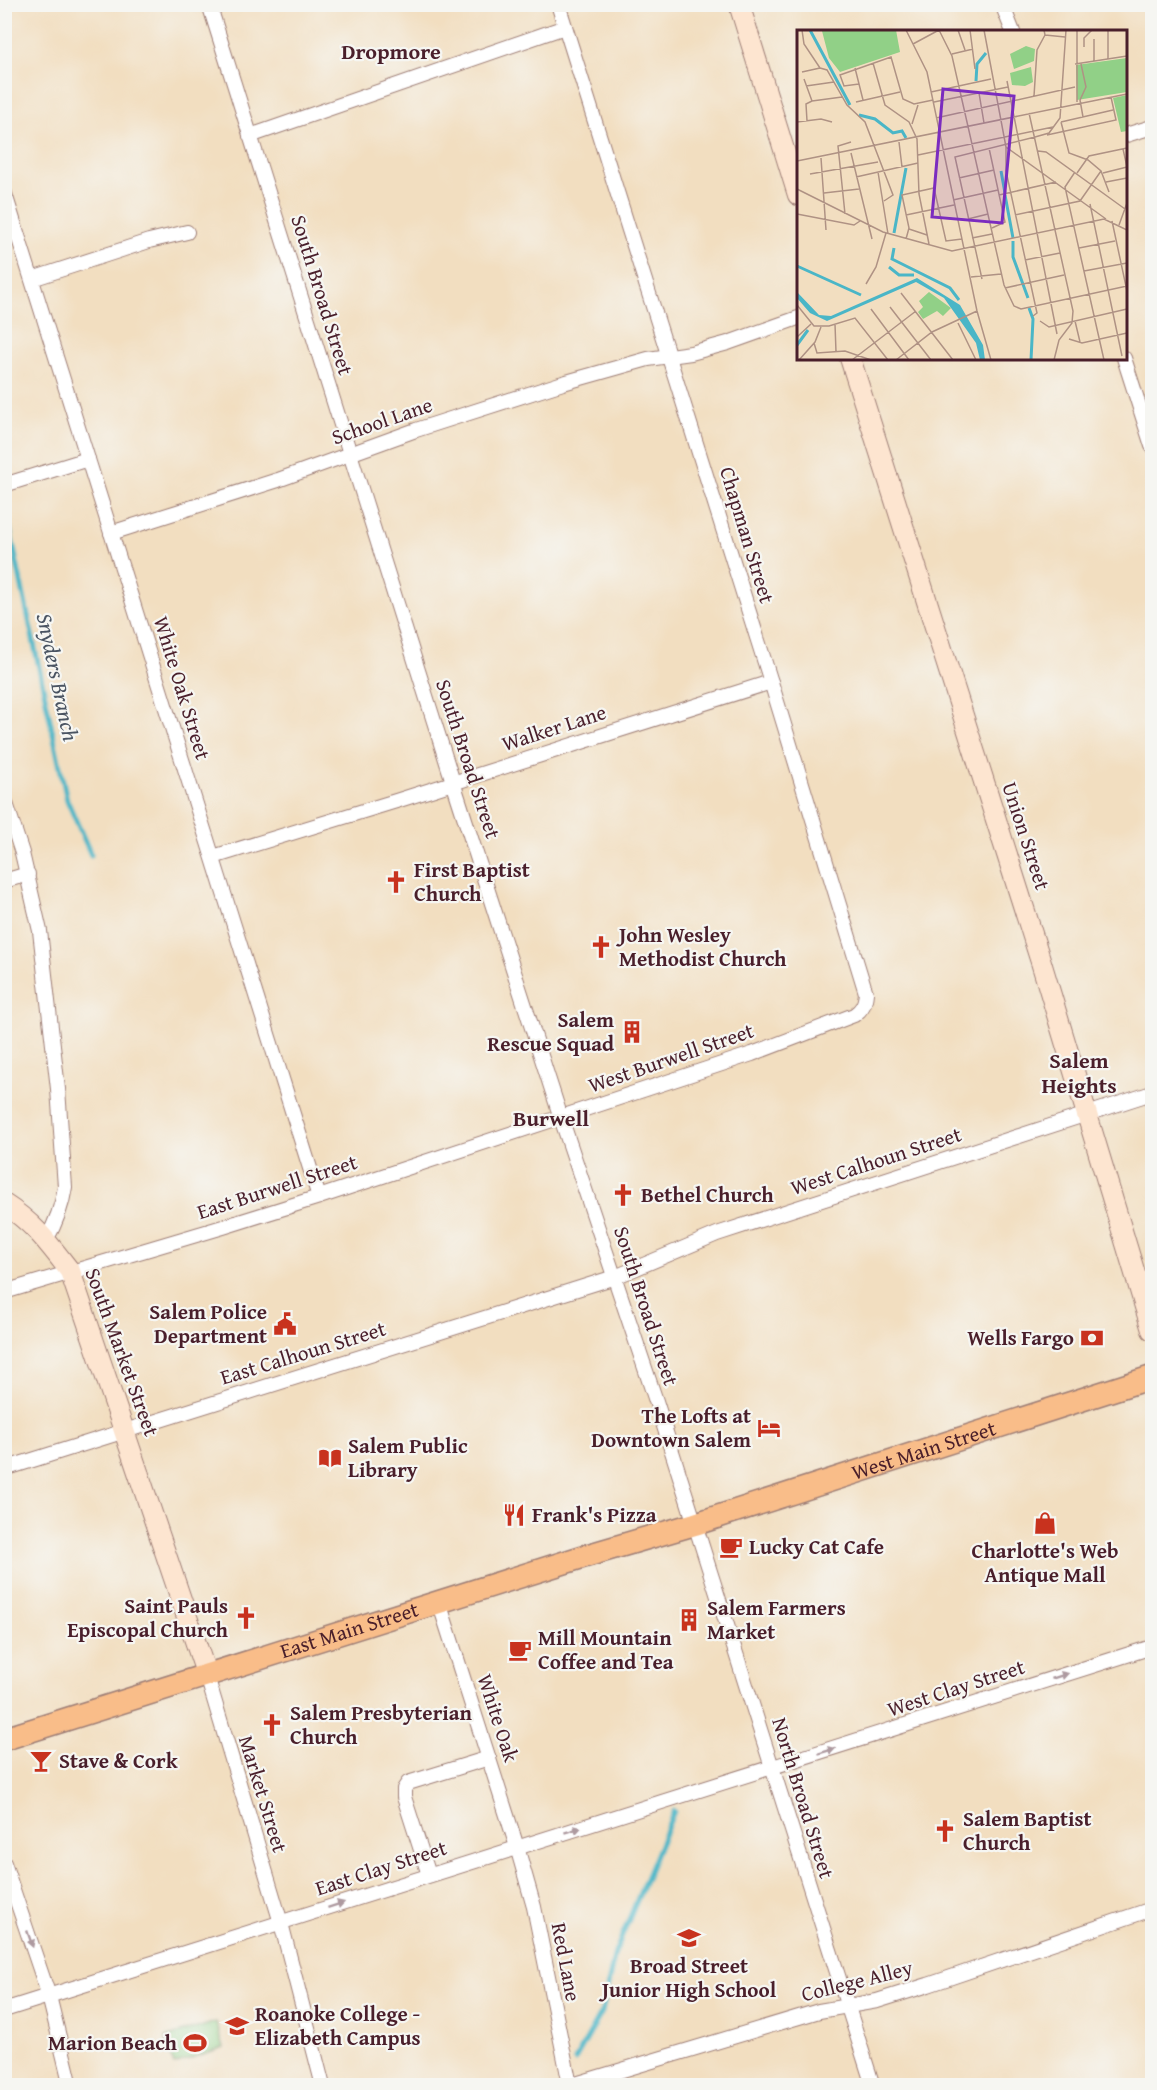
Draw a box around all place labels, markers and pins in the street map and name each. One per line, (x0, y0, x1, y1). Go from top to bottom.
place label: First Baptist Church (414, 854, 530, 909)
church icon: First Baptist Church (383, 869, 409, 895)
place label: John Wesley Methodist Church (616, 919, 787, 974)
church icon: John Wesley Methodist Church (588, 934, 614, 960)
place label: Salem Rescue Squad (487, 1004, 614, 1059)
building icon: Salem Rescue Squad (619, 1019, 645, 1045)
place label: Bethel Church (641, 1179, 774, 1210)
church icon: Bethel Church (610, 1182, 636, 1208)
place label: Salem Police Department (149, 1296, 267, 1351)
public building icon: Salem Police Department (272, 1311, 298, 1337)
place label: Wells Fargo (967, 1322, 1074, 1353)
bank icon: Wells Fargo (1079, 1325, 1105, 1351)
place label: The Lofts at Downtown Salem (591, 1400, 751, 1455)
hotel icon: The Lofts at Downtown Salem (756, 1415, 782, 1441)
place label: Salem Public Library (348, 1430, 468, 1485)
library icon: Salem Public Library (317, 1445, 343, 1471)
place label: Frank's Pizza (532, 1499, 657, 1530)
restaurant icon: Frank's Pizza (501, 1502, 527, 1528)
shop icon: Charlotte's Web Antique Mall (1032, 1510, 1058, 1536)
place label: Lucky Cat Cafe (749, 1531, 884, 1562)
cafe icon: Lucky Cat Cafe (718, 1534, 744, 1560)
place label: Charlotte's Web Antique Mall (972, 1535, 1118, 1590)
place label: Saint Pauls Episcopal Church (67, 1590, 229, 1645)
place label: Salem Farmers Market (707, 1592, 846, 1647)
church icon: Saint Pauls Episcopal Church (233, 1605, 259, 1631)
building icon: Salem Farmers Market (676, 1607, 702, 1633)
place label: Mill Mountain Coffee and Tea (538, 1622, 674, 1677)
cafe icon: Mill Mountain Coffee and Tea (507, 1637, 533, 1663)
place label: Salem Presbyterian Church (290, 1697, 473, 1752)
church icon: Salem Presbyterian Church (259, 1712, 285, 1738)
place label: Stave & Cork (59, 1745, 179, 1776)
bar icon: Stave & Cork (28, 1748, 54, 1774)
place label: Salem Baptist Church (963, 1803, 1091, 1858)
church icon: Salem Baptist Church (932, 1818, 958, 1844)
school or university icon: Broad Street Junior High School (676, 1925, 702, 1951)
place label: Broad Street Junior High School (599, 1950, 777, 2005)
place label: Roanoke College - Elizabeth Campus (255, 1998, 420, 2053)
school or university icon: Roanoke College - Elizabeth Campus (224, 2013, 250, 2039)
place label: Marion Beach (48, 2027, 178, 2058)
sports icon: Marion Beach (182, 2030, 208, 2056)

